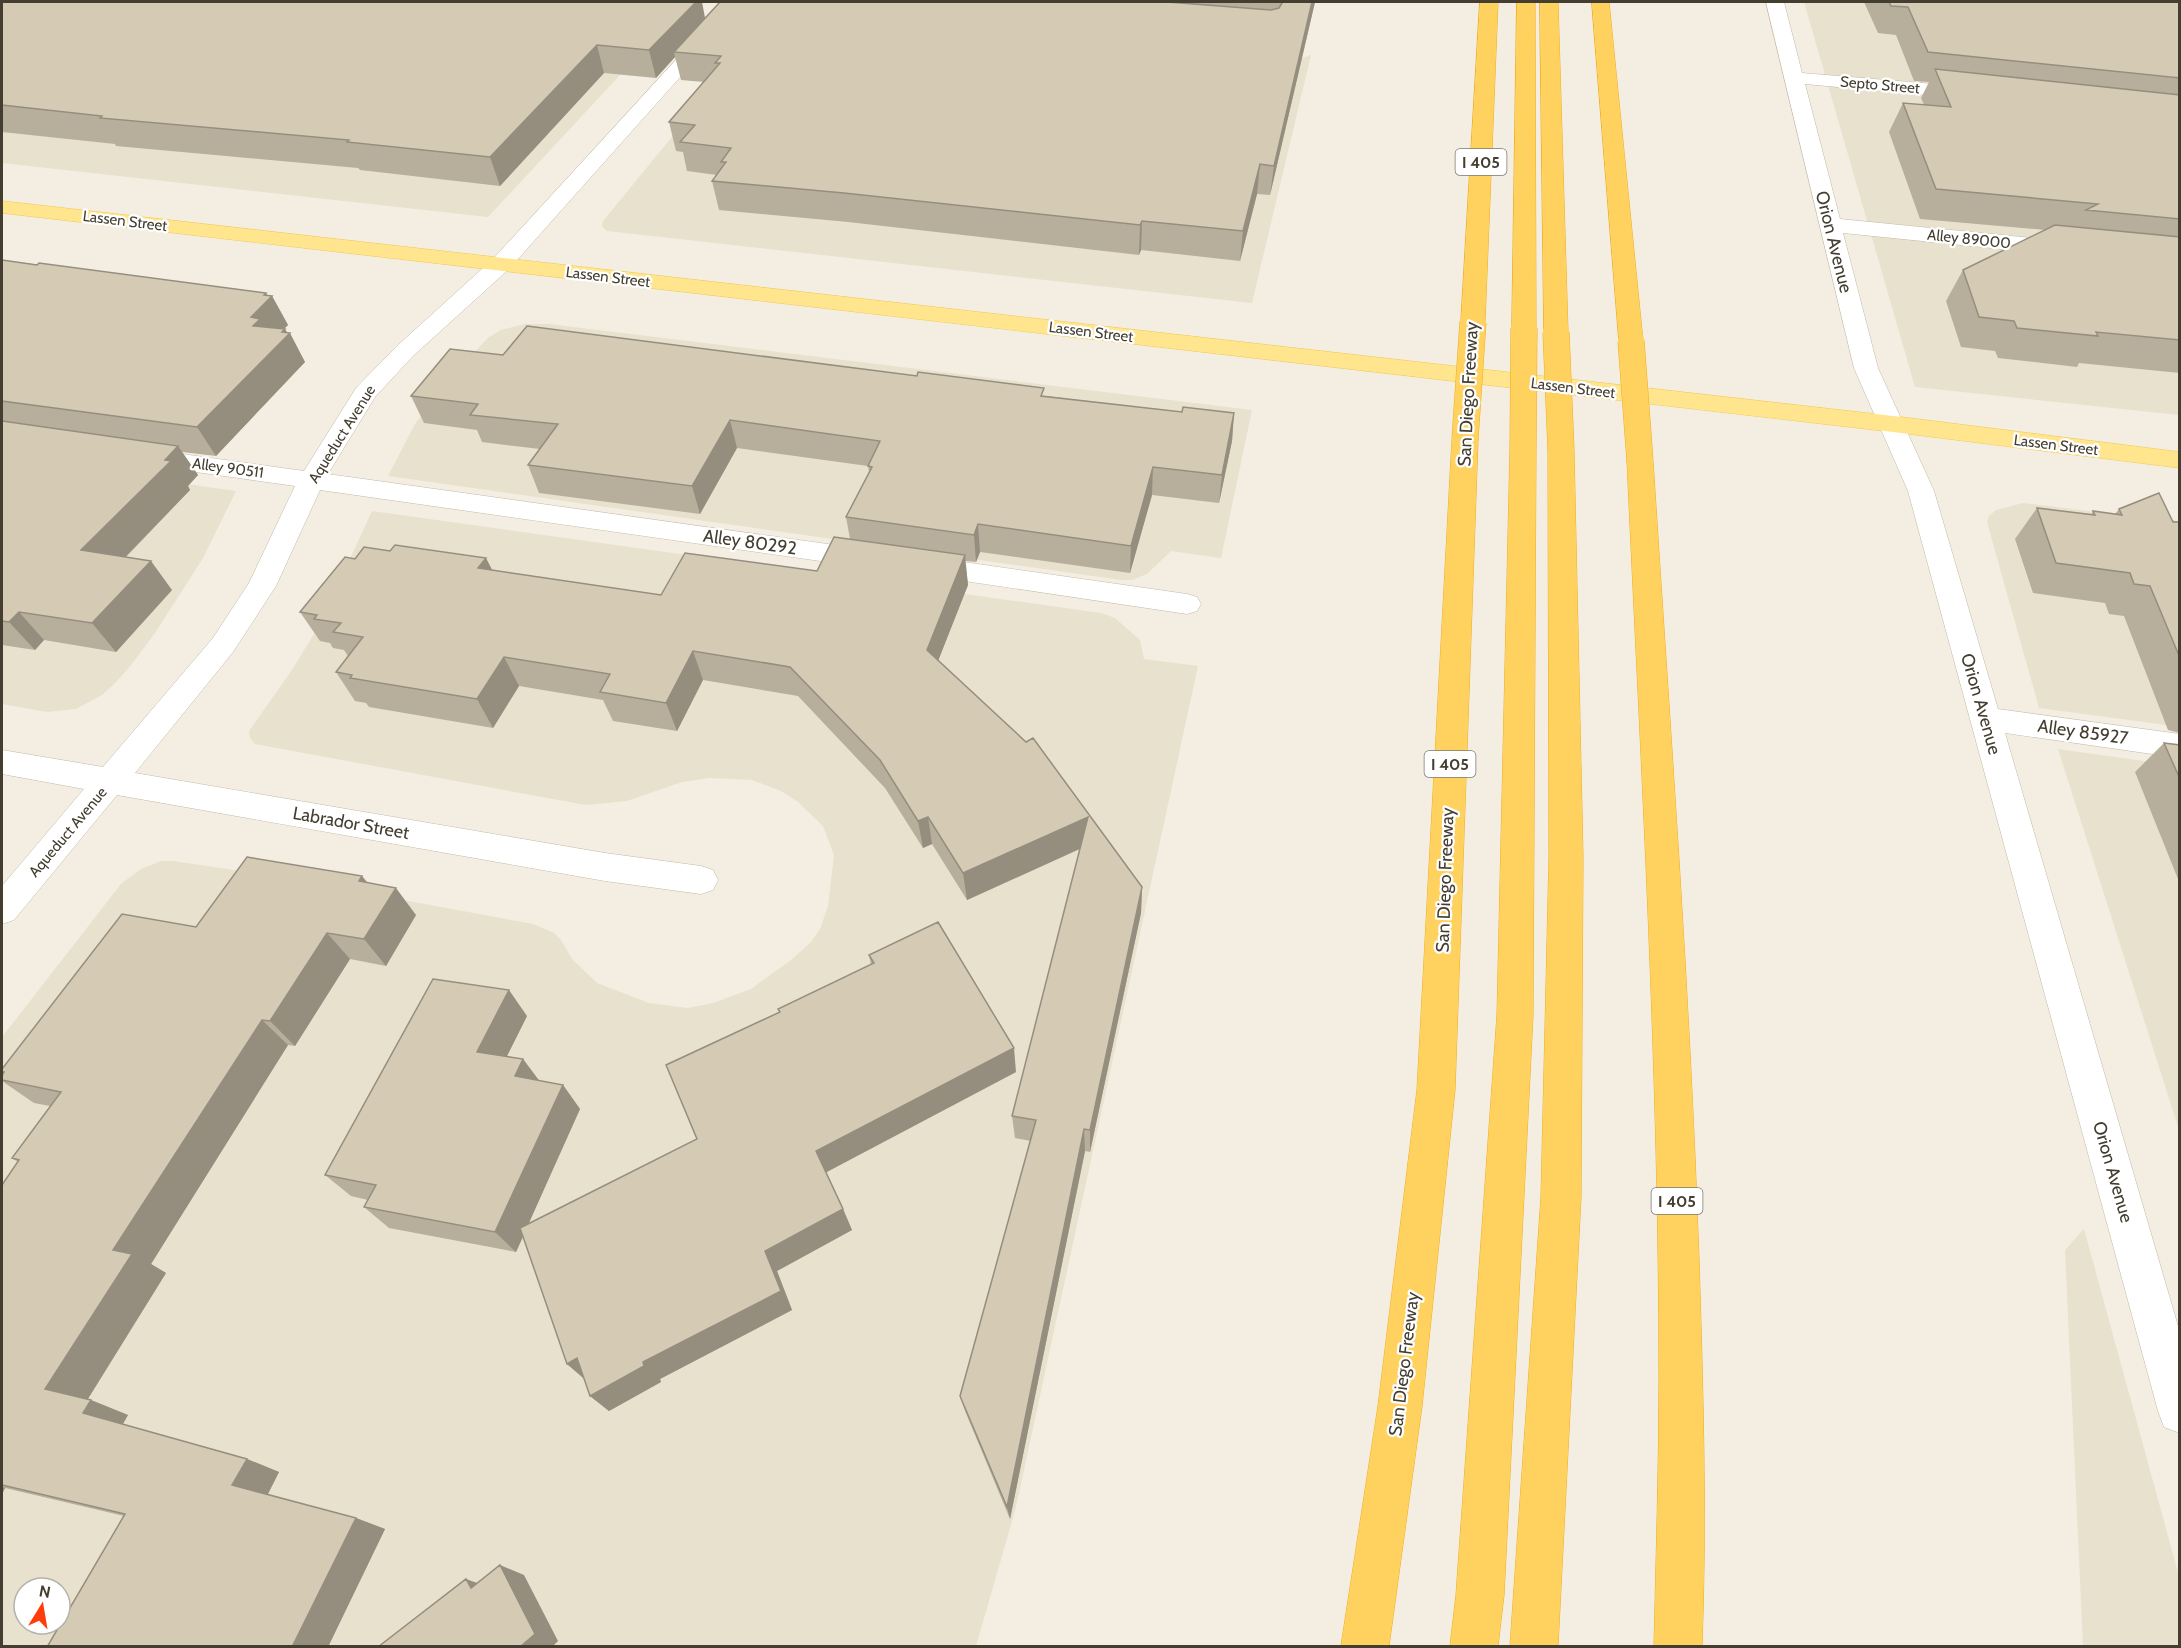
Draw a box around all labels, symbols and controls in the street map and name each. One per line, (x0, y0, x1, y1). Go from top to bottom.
street label: Septo Street (1839, 73, 1921, 97)
road number: I 405 (1456, 149, 1506, 175)
street label: Orion Avenue (1811, 189, 1857, 295)
street label: Lassen Street (82, 207, 168, 235)
street label: Alley 89000 (1926, 226, 2012, 252)
street label: Lassen Street (565, 263, 651, 291)
street label: Lassen Street (1048, 318, 1134, 346)
street label: San Diego Freeway (1453, 321, 1483, 467)
street label: Lassen Street (1530, 374, 1616, 402)
street label: Aqueduct Avenue (305, 381, 379, 486)
street label: Lassen Street (2013, 431, 2099, 459)
street label: Alley 90511 (191, 454, 265, 482)
street label: Alley 80292 (702, 525, 798, 559)
street label: Orion Avenue (1956, 651, 2006, 757)
street label: Alley 85927 (2036, 715, 2130, 749)
road number: I 405 (1424, 751, 1476, 777)
street label: Aqueduct Avenue (25, 783, 111, 881)
street label: Labrador Street (291, 802, 411, 844)
street label: San Diego Freeway (1431, 807, 1459, 953)
street label: Orion Avenue (2088, 1119, 2138, 1225)
road number: I 405 (1652, 1188, 1702, 1214)
street label: San Diego Freeway (1384, 1291, 1424, 1437)
north arrow (12, 1576, 72, 1636)
text: N (37, 1581, 52, 1602)

